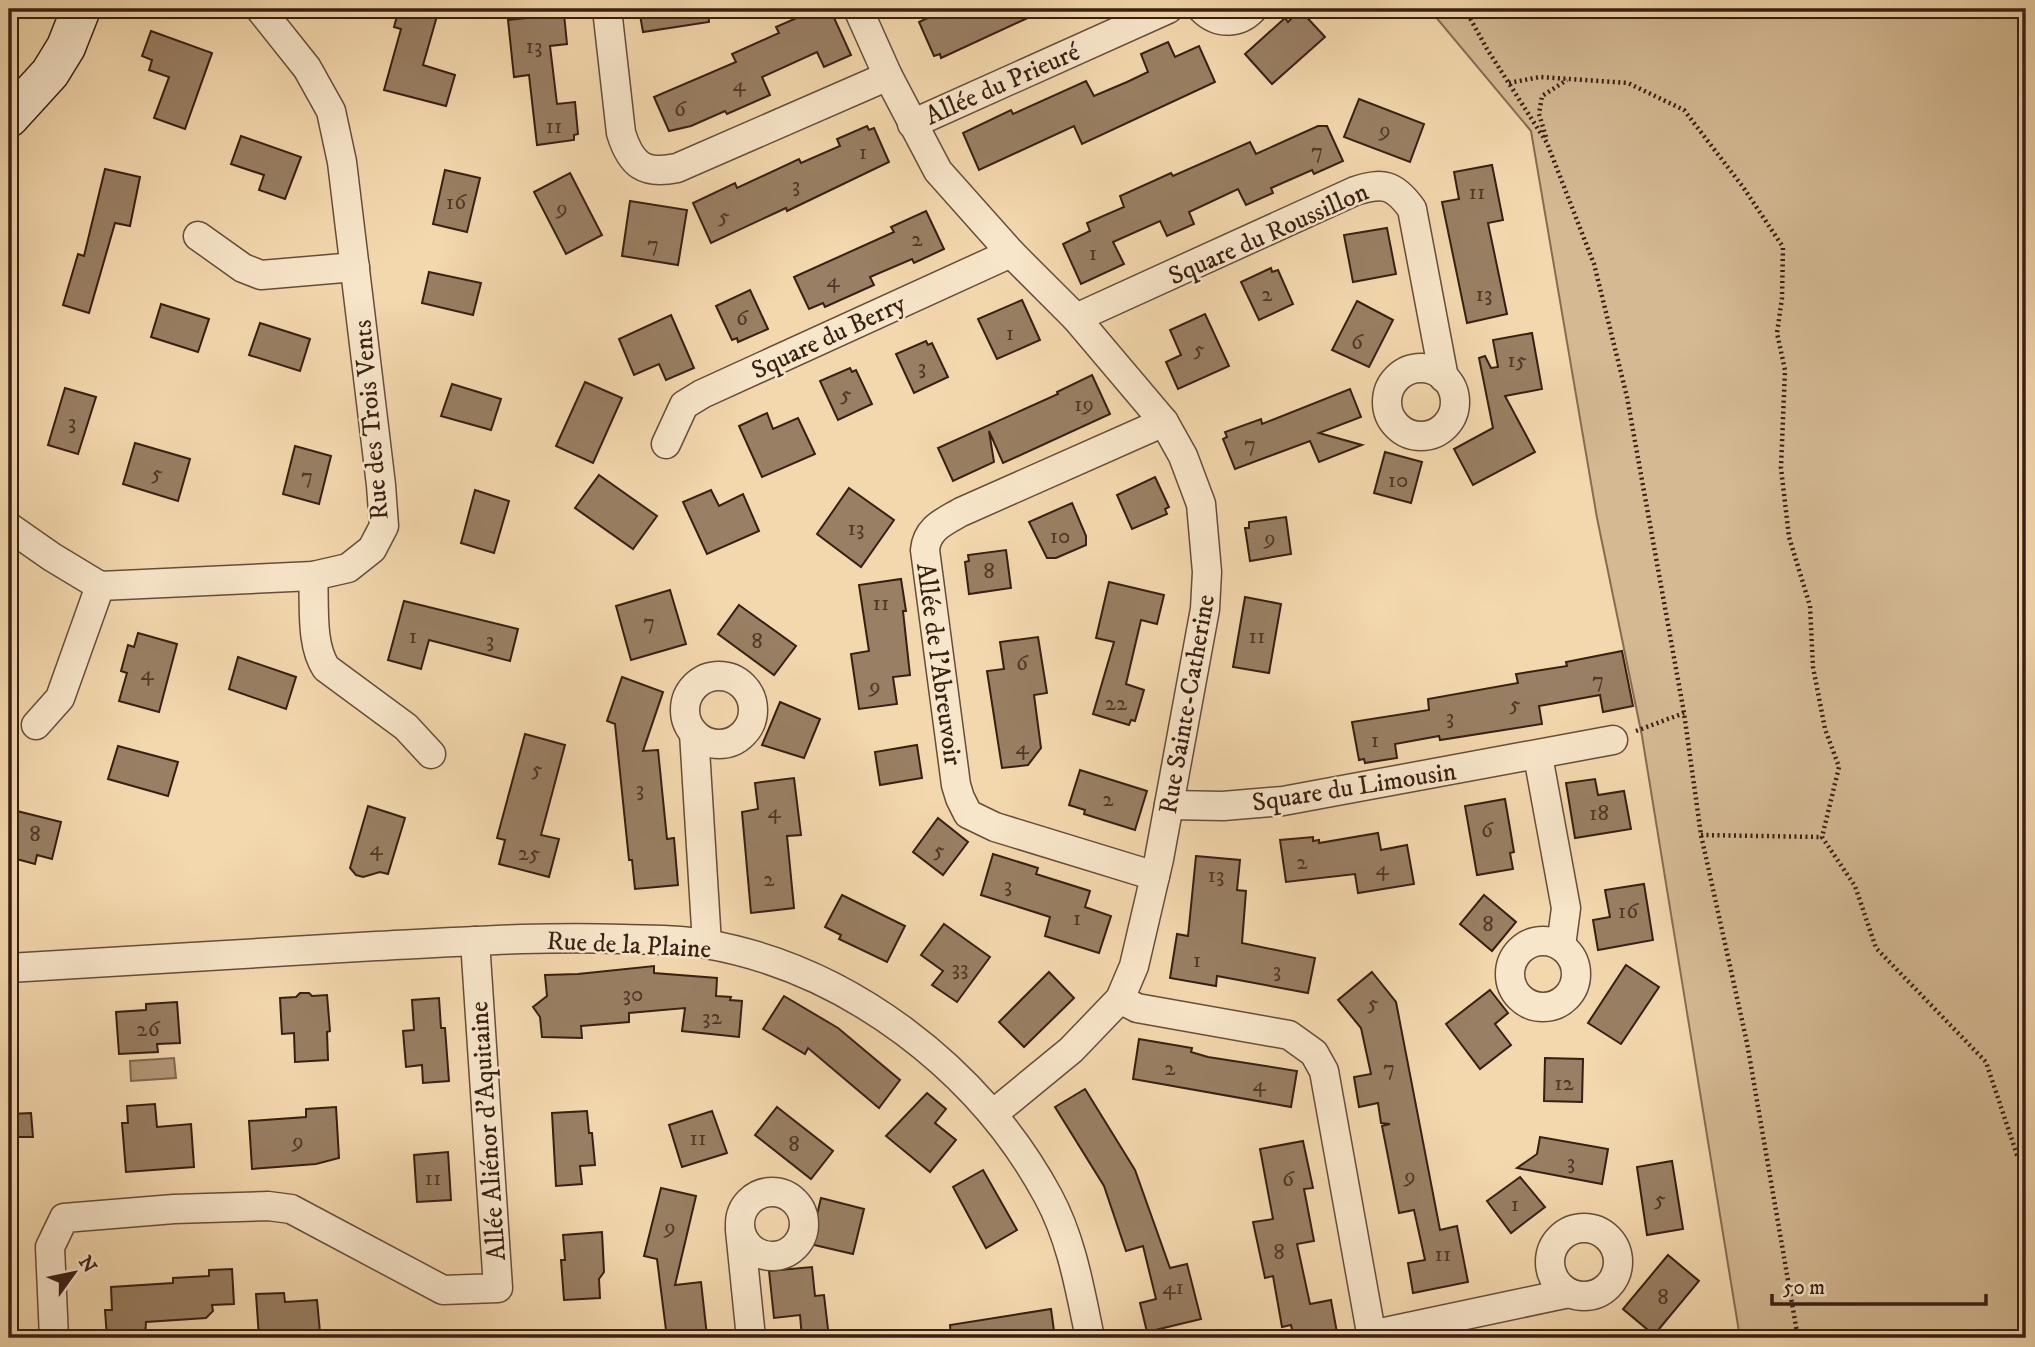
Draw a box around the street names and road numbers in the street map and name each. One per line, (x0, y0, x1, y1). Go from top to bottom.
street label: Allée du Prieuré (920, 36, 1085, 133)
street label: Square du Roussillon (1164, 175, 1374, 293)
street label: Square du Berry (746, 287, 911, 387)
street label: Rue des Trois Vents (346, 318, 397, 521)
street label: Allée de l'Abreuvoir (908, 561, 969, 768)
street label: Rue Sainte-Catherine (1152, 592, 1223, 817)
street label: Square du Limousin (1250, 755, 1459, 820)
street label: Rue de la Plaine (546, 925, 712, 966)
street label: Allée Aliénor d'Aquitaine (463, 1000, 514, 1262)

